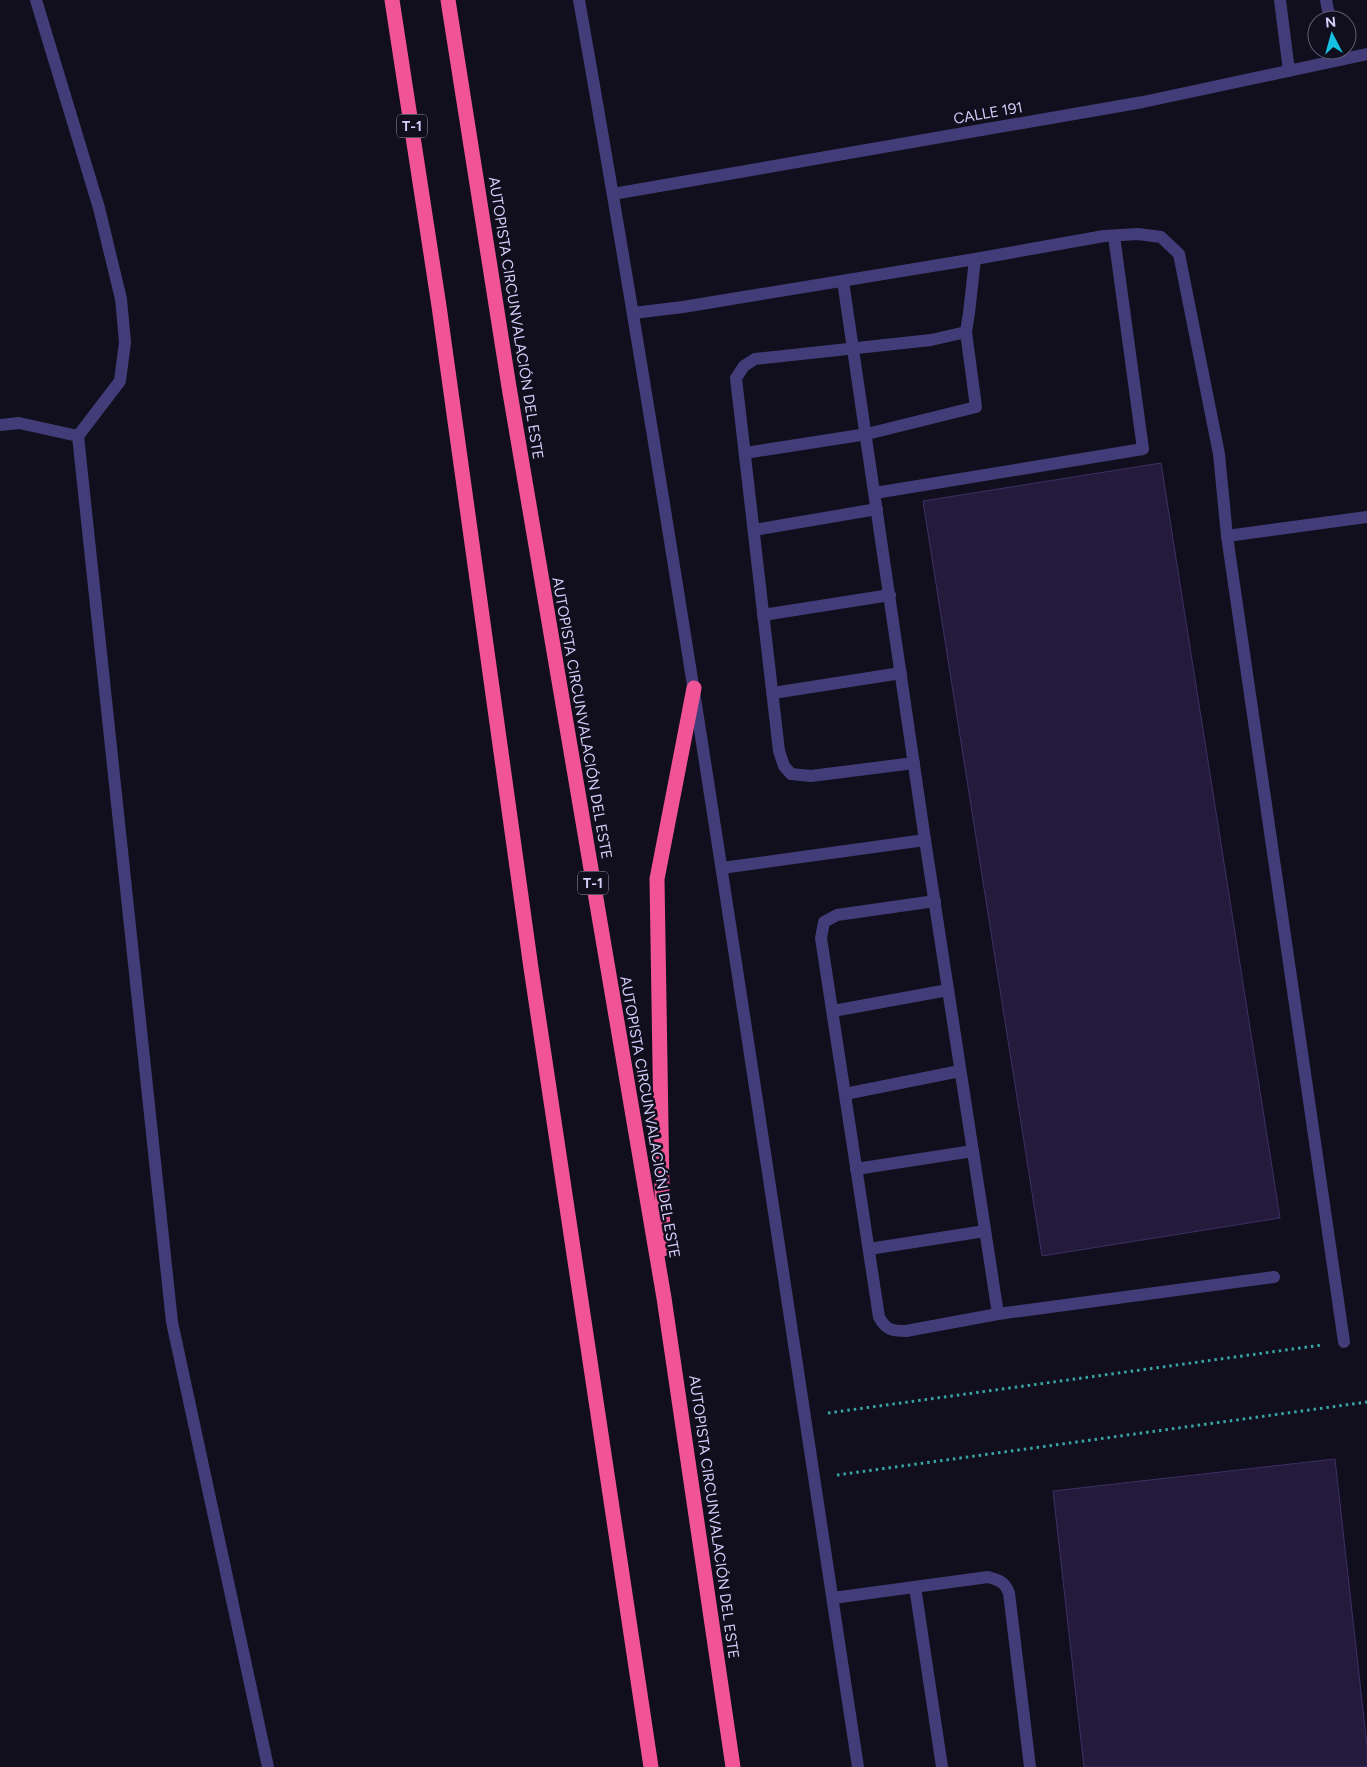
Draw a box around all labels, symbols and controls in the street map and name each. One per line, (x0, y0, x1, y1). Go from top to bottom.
north arrow (1307, 10, 1357, 60)
text: N (1324, 14, 1337, 32)
street label: CALLE 191 (952, 98, 1024, 128)
road number: T-1 (397, 114, 427, 138)
street label: AUTOPISTA CIRCUNVALACIÓN DEL ESTE (485, 175, 547, 461)
street label: AUTOPISTA CIRCUNVALACIÓN DEL ESTE (548, 575, 616, 861)
road number: T-1 (578, 871, 608, 894)
street label: AUTOPISTA CIRCUNVALACIÓN DEL ESTE (616, 974, 684, 1260)
street label: AUTOPISTA CIRCUNVALACIÓN DEL ESTE (685, 1374, 743, 1660)

